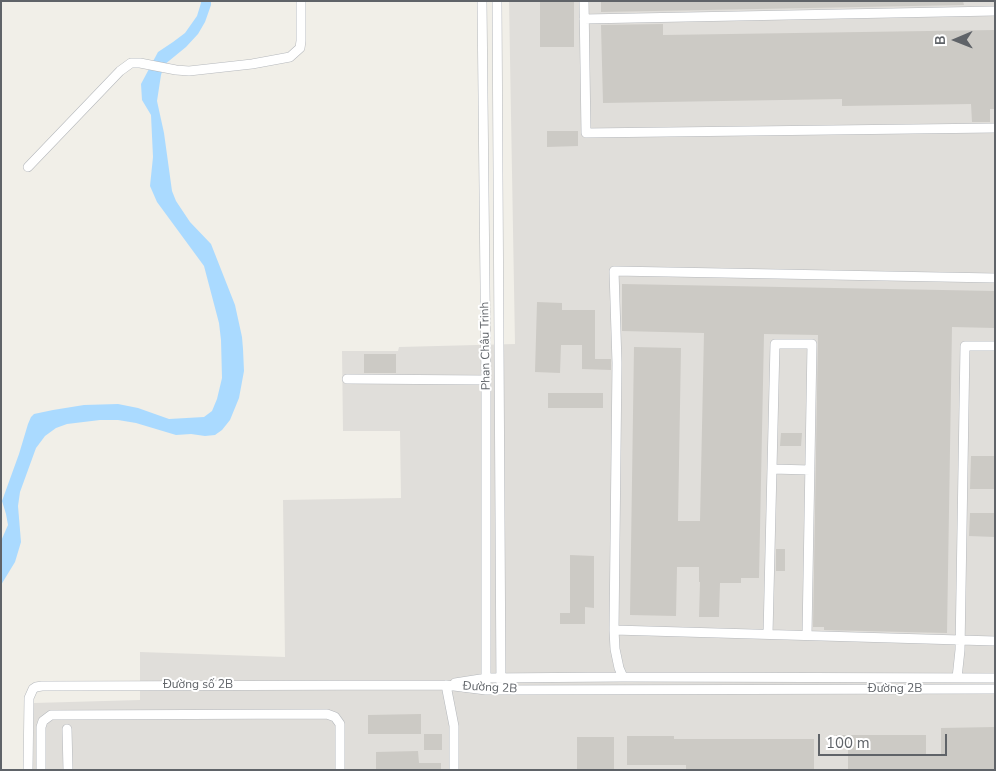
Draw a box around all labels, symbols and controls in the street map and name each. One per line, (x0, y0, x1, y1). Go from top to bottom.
north arrow (931, 15, 981, 65)
text: B (931, 35, 950, 45)
street label: Phan Châu Trinh (478, 302, 494, 390)
street label: Đường số 2B (163, 678, 233, 692)
street label: Đường 2B (462, 679, 518, 697)
street label: Đường 2B (868, 682, 922, 696)
scale bar (821, 724, 950, 756)
text: 100 m (826, 733, 870, 753)

